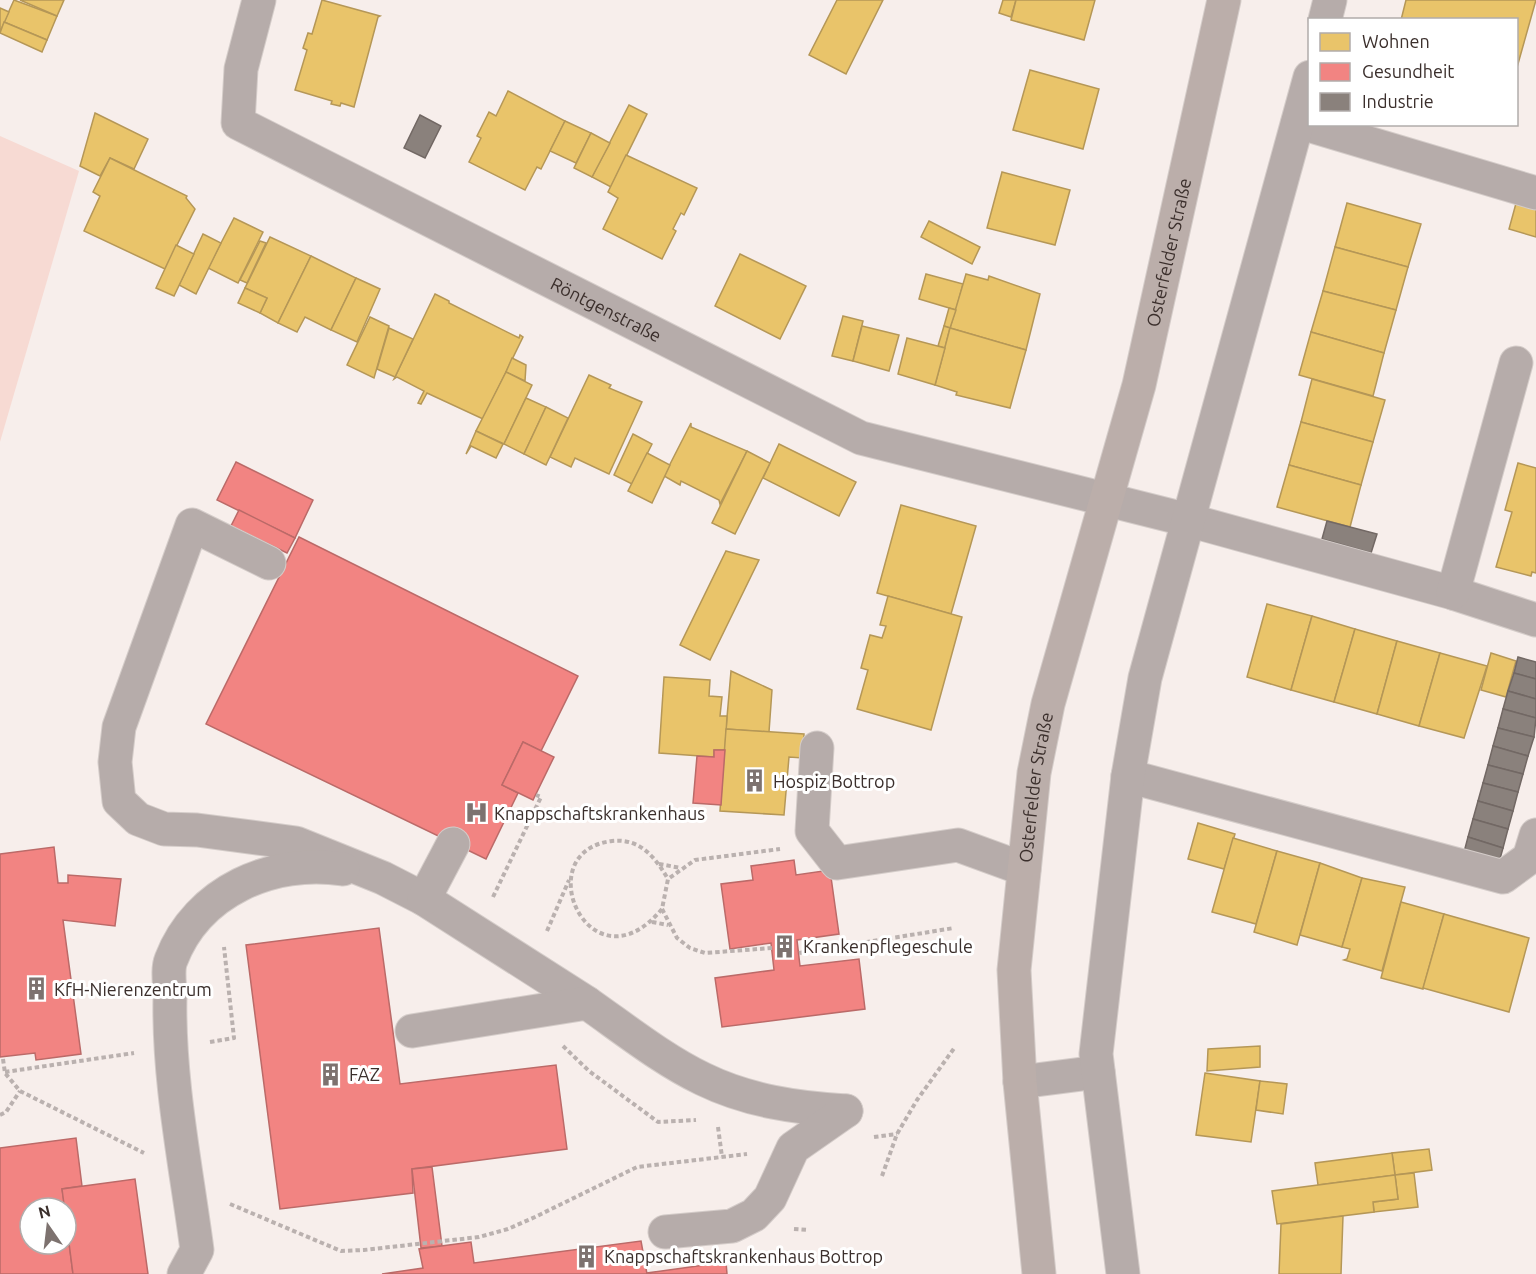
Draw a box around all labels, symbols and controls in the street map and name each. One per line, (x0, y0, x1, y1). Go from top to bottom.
legend (1308, 18, 1518, 126)
text: Wohnen (1362, 31, 1430, 51)
text: Gesundheit (1362, 61, 1454, 81)
text: Industrie (1362, 91, 1434, 111)
street label: Osterfelder Straße (1142, 176, 1194, 329)
street label: Röntgenstraße (548, 273, 665, 345)
street label: Osterfelder Straße (1015, 710, 1056, 864)
building icon: Hospiz Bottrop (742, 768, 768, 794)
place label: Hospiz Bottrop (773, 771, 895, 791)
hospital icon: Knappschaftskrankenhaus (463, 800, 489, 826)
place label: Knappschaftskrankenhaus (494, 803, 705, 823)
building icon: Krankenpflegeschule (772, 933, 798, 959)
place label: Krankenpflegeschule (803, 936, 973, 956)
building icon: KfH-Nierenzentrum (23, 976, 49, 1002)
place label: KfH-Nierenzentrum (54, 979, 212, 999)
building icon: FAZ (318, 1061, 344, 1087)
place label: FAZ (349, 1064, 380, 1084)
north arrow (18, 1196, 78, 1256)
text: N (36, 1201, 52, 1222)
building icon: Knappschaftskrankenhaus Bottrop (573, 1243, 599, 1269)
place label: Knappschaftskrankenhaus Bottrop (604, 1246, 883, 1266)

